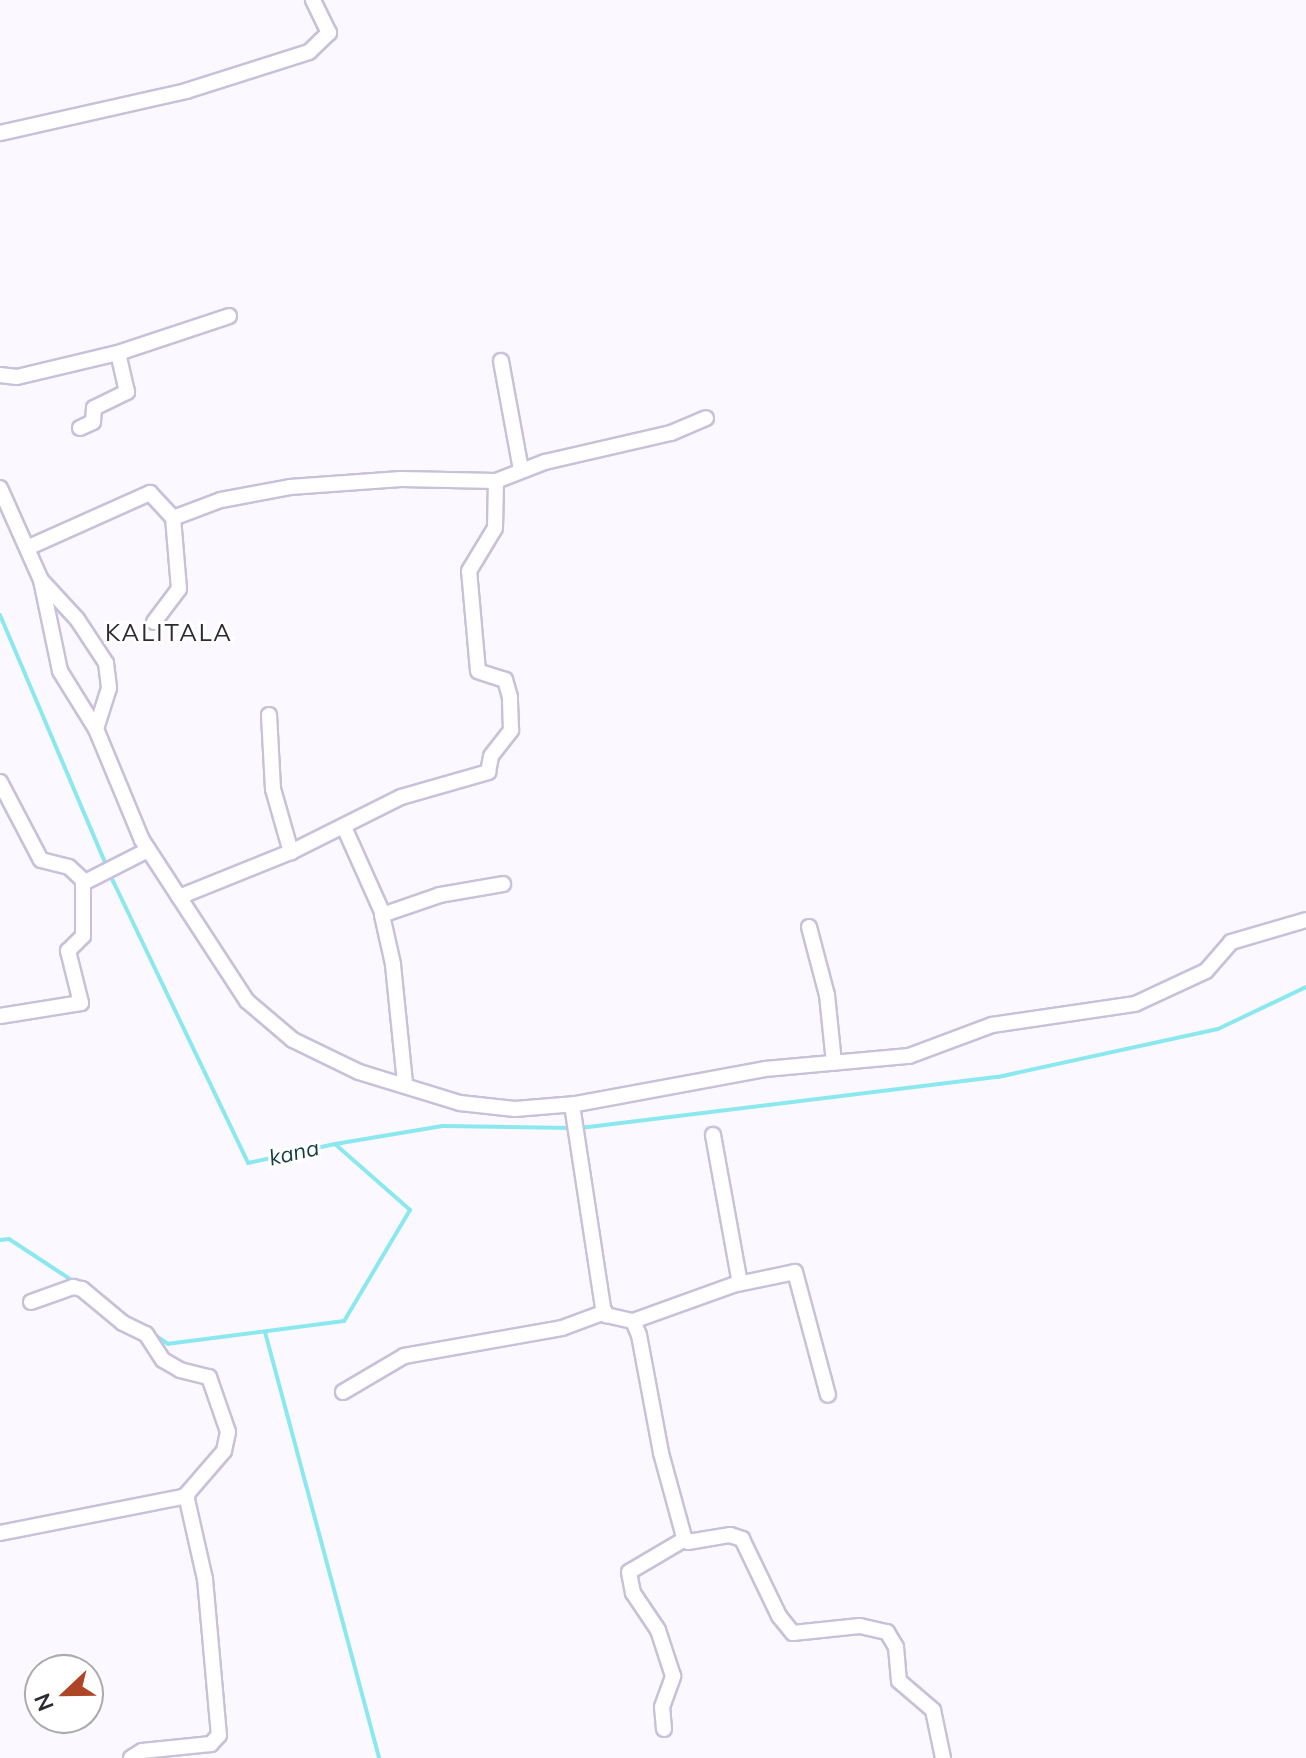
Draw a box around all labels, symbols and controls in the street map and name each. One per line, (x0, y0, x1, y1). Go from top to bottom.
district label: KALITALA (105, 619, 233, 647)
water label: kana (266, 1134, 322, 1172)
north arrow (24, 1654, 104, 1734)
text: N (28, 1689, 60, 1715)

